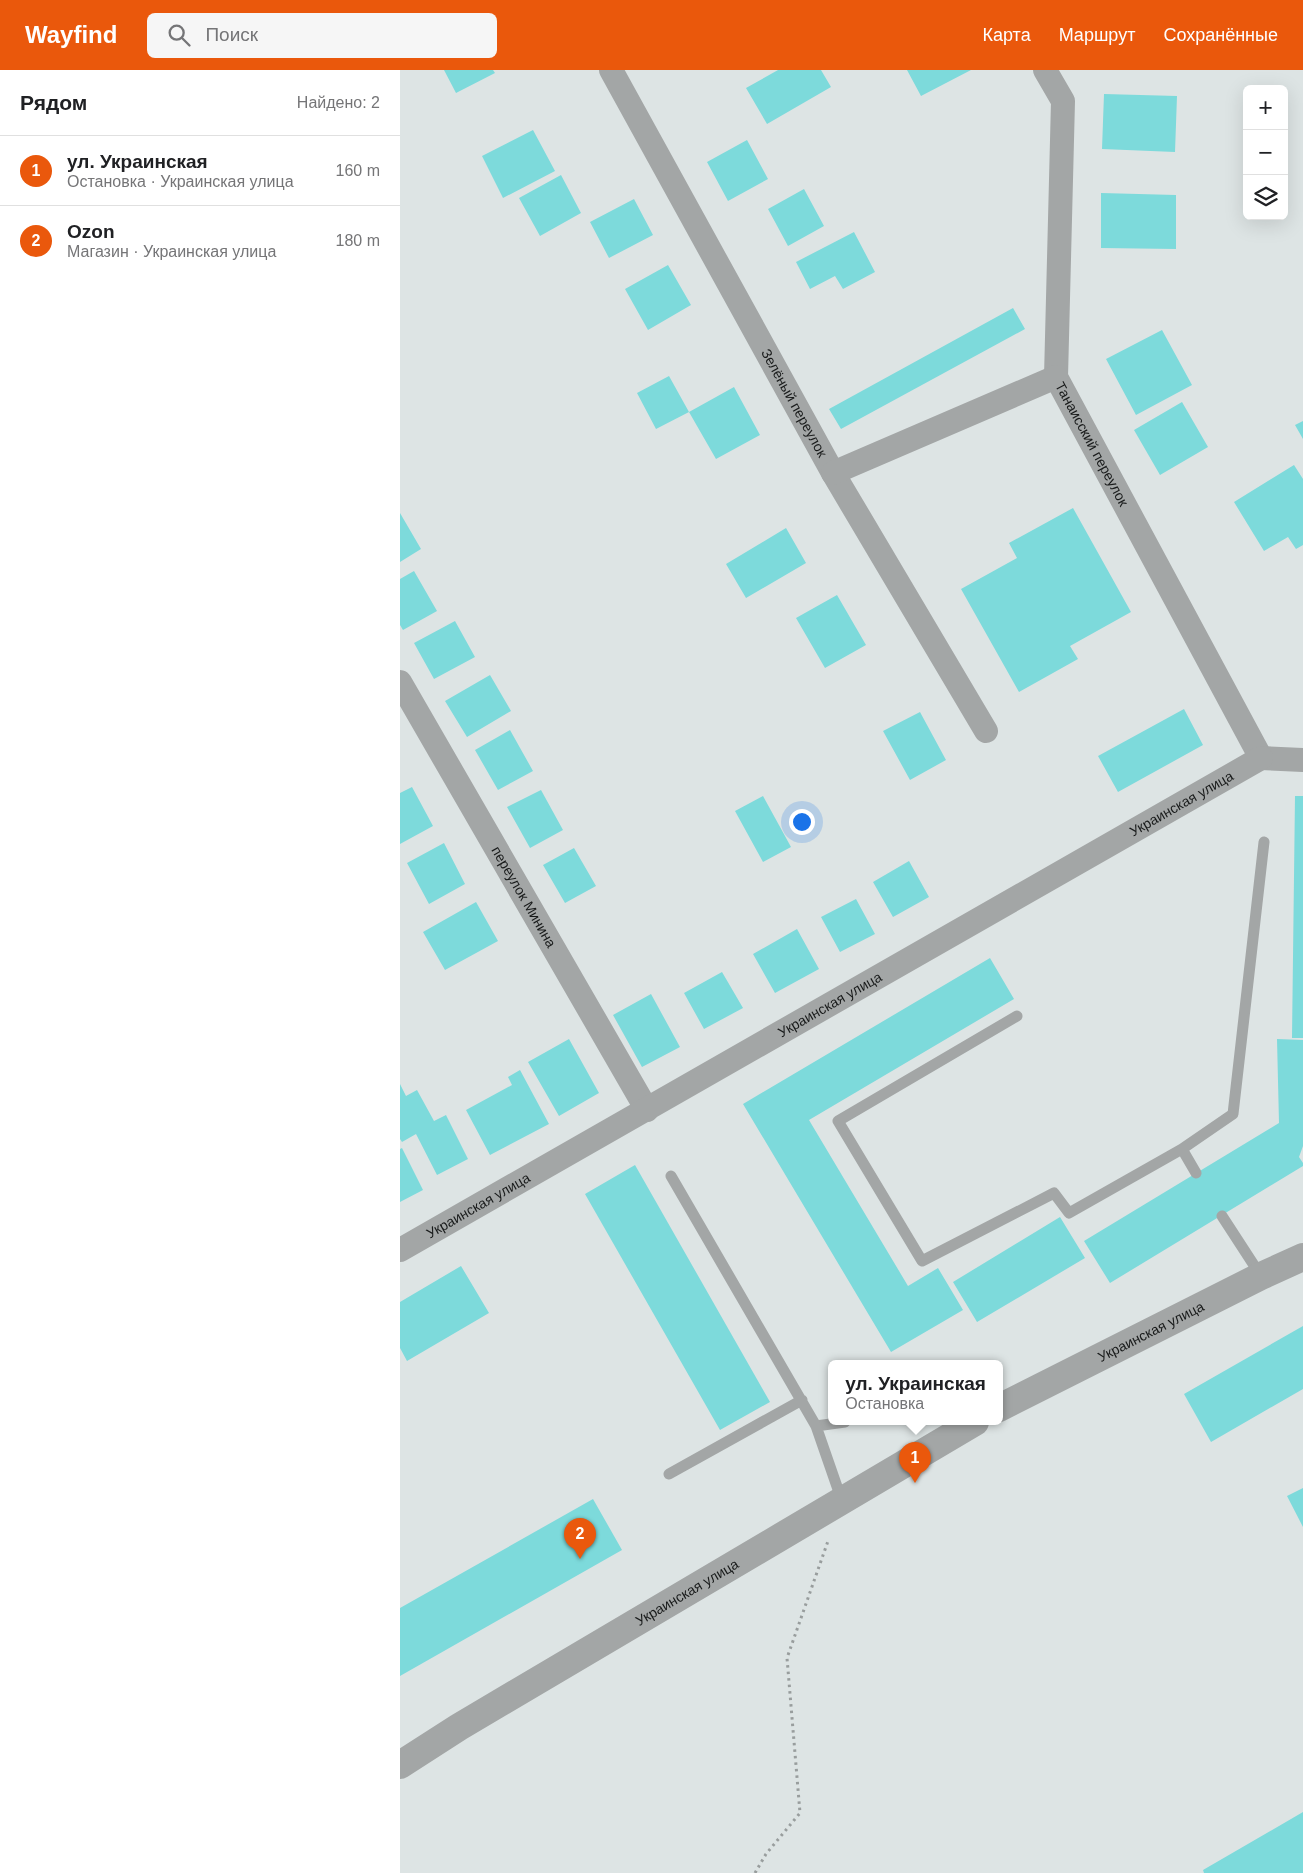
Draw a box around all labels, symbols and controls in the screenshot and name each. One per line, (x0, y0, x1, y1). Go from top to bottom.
search box (147, 13, 497, 58)
text: Wayfind (25, 21, 117, 48)
icon: search (165, 21, 193, 49)
text: Поиск (205, 24, 258, 45)
text: Карта (983, 25, 1031, 45)
text: Маршрут (1059, 25, 1135, 45)
text: Сохранённые (1163, 25, 1278, 45)
map controls (1243, 85, 1288, 220)
button: + (1243, 85, 1288, 130)
text: Рядом (20, 91, 87, 114)
text: Найдено: 2 (297, 94, 380, 111)
button: − (1243, 130, 1288, 175)
text: ул. Украинская (67, 151, 208, 172)
text: 1 (32, 162, 40, 179)
text: 160 m (336, 162, 380, 179)
text: Остановка · Украинская улица (67, 173, 294, 190)
button: layers (1243, 175, 1288, 220)
text: Ozon (67, 221, 115, 242)
text: 2 (32, 232, 40, 249)
text: 180 m (336, 232, 380, 249)
text: Магазин · Украинская улица (67, 243, 276, 260)
street label: Зелёный переулок (758, 346, 831, 460)
street label: Танаисский переулок (1052, 379, 1132, 510)
street label: Украинская улица (1127, 767, 1236, 839)
your location (789, 809, 815, 835)
street label: переулок Минина (488, 843, 560, 950)
street label: Украинская улица (775, 968, 885, 1040)
street label: Украинская улица (423, 1169, 533, 1241)
street label: Украинская улица (1095, 1298, 1207, 1365)
popup (828, 1360, 1003, 1425)
text: ул. Украинская (845, 1373, 986, 1394)
text: Остановка (845, 1395, 924, 1412)
pin: 1 (899, 1442, 931, 1483)
pin: 2 (564, 1518, 596, 1559)
street label: Украинская улица (633, 1556, 741, 1629)

